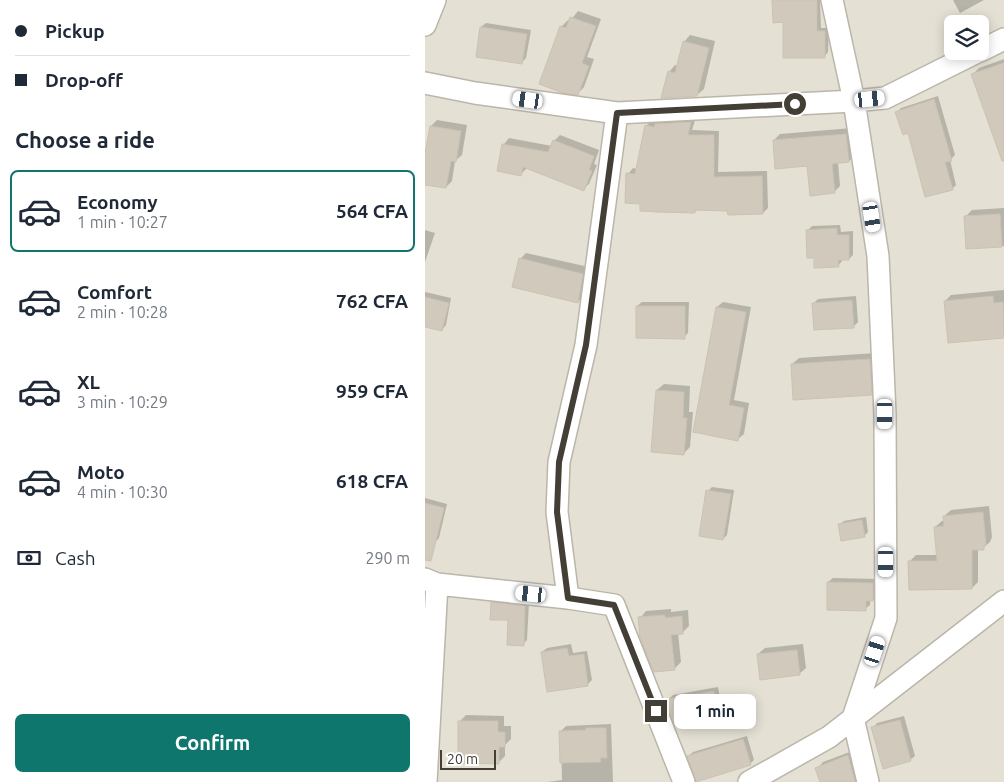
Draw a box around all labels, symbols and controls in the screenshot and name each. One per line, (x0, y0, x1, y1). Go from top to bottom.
map controls (944, 15, 989, 60)
button: layers (944, 15, 989, 60)
text: Pickup (45, 20, 105, 42)
text: Drop-off (45, 69, 123, 91)
car (512, 90, 543, 110)
car (854, 90, 885, 108)
route start (784, 93, 806, 115)
text: Choose a ride (15, 127, 155, 152)
icon: car (17, 189, 62, 234)
text: Economy (77, 191, 158, 213)
text: 564 CFA (336, 200, 408, 222)
car (862, 201, 881, 233)
text: 1 min · 10:27 (77, 213, 168, 231)
icon: car (17, 279, 62, 324)
text: Comfort (77, 281, 152, 303)
text: 762 CFA (336, 290, 408, 312)
text: 2 min · 10:28 (77, 303, 168, 321)
icon: car (17, 369, 62, 414)
text: XL (77, 371, 100, 393)
text: 959 CFA (336, 380, 408, 402)
text: 3 min · 10:29 (77, 393, 168, 411)
car (877, 399, 892, 429)
icon: car (17, 459, 62, 504)
text: Moto (77, 461, 125, 483)
text: 618 CFA (336, 470, 408, 492)
text: 4 min · 10:30 (77, 483, 168, 501)
icon: cash (15, 544, 43, 572)
text: Cash (55, 547, 96, 569)
car (878, 547, 893, 577)
text: 290 m (365, 549, 410, 567)
car (515, 585, 546, 603)
car (863, 634, 886, 668)
callout: 1 min (673, 694, 756, 728)
route end (645, 700, 667, 722)
text: 1 min (695, 702, 735, 720)
button: Confirm (15, 714, 410, 772)
scale bar (440, 747, 496, 770)
text: 20 m (447, 751, 478, 767)

